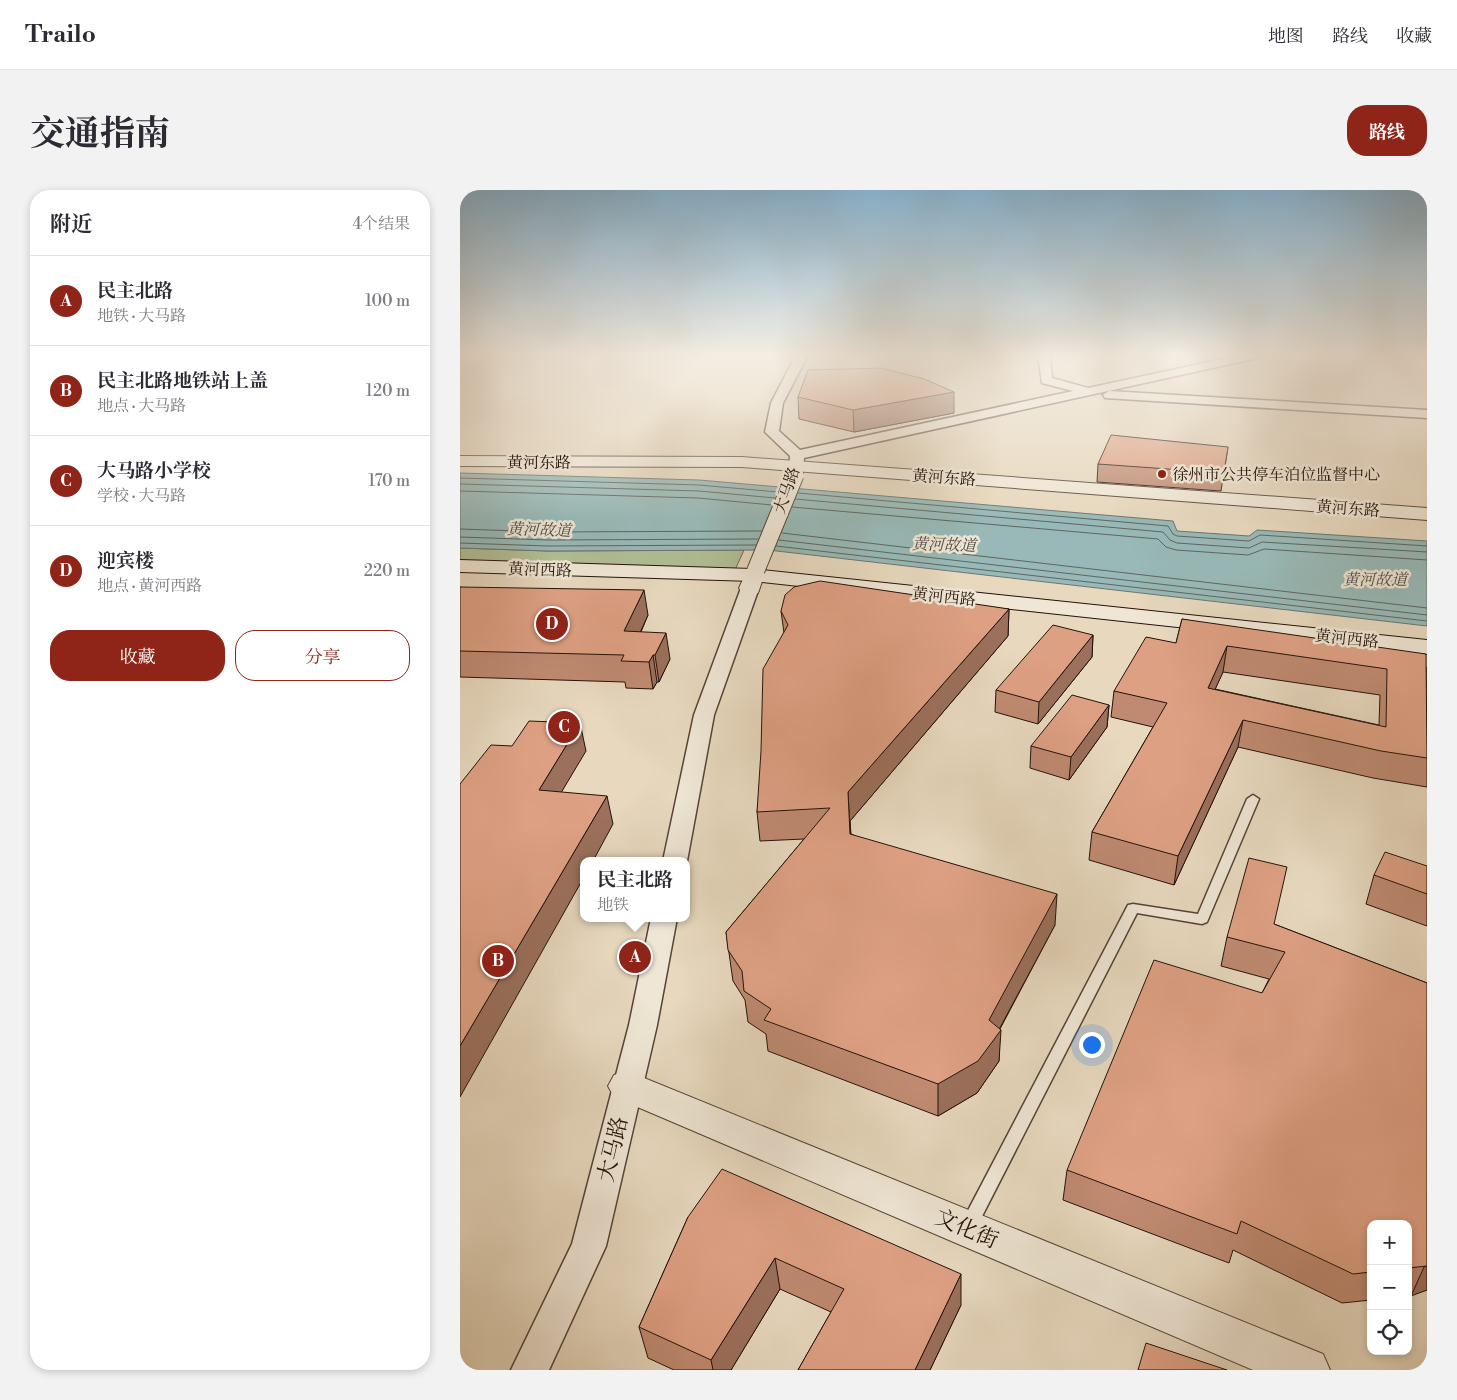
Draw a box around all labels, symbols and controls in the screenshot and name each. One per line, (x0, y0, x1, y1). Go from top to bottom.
text: Trailo (25, 20, 96, 50)
text: 地图 (1268, 25, 1304, 48)
text: 路线 (1332, 25, 1368, 48)
text: 收藏 (1396, 25, 1432, 48)
button: 路线 (1347, 105, 1427, 156)
text: 交通指南 (30, 113, 170, 156)
text: 附近 (50, 212, 92, 238)
text: 4个结果 (352, 214, 410, 234)
text: 民主北路 (97, 279, 173, 303)
text: A (60, 291, 72, 311)
text: 100 m (365, 291, 410, 311)
text: 地铁 · 大马路 (97, 306, 186, 326)
text: 民主北路地铁站上盖 (97, 369, 268, 393)
text: B (60, 381, 72, 401)
text: 120 m (366, 381, 410, 401)
text: 地点 · 大马路 (97, 396, 186, 416)
street label: 黄河东路 (507, 453, 571, 473)
text: 大马路小学校 (97, 459, 211, 483)
street label: 大马路 (770, 464, 804, 516)
place label: 徐州市公共停车泊位监督中心 (1172, 465, 1380, 485)
street label: 黄河东路 (911, 466, 977, 490)
marker: 徐州市公共停车泊位监督中心 (1156, 468, 1168, 480)
text: C (60, 471, 72, 491)
text: 170 m (368, 471, 410, 491)
text: 学校 · 大马路 (97, 486, 186, 506)
street label: 黄河东路 (1315, 497, 1381, 521)
water label: 黄河故道 (507, 519, 573, 541)
water label: 黄河故道 (912, 534, 978, 556)
text: 迎宾楼 (97, 549, 154, 573)
street label: 黄河西路 (508, 559, 572, 581)
text: D (60, 561, 72, 581)
text: 220 m (364, 561, 410, 581)
water label: 黄河故道 (1343, 570, 1409, 590)
text: 地点 · 黄河西路 (97, 576, 202, 596)
street label: 黄河西路 (911, 584, 977, 610)
pin: D (536, 605, 568, 643)
street label: 黄河西路 (1314, 626, 1380, 652)
button: 收藏 (50, 630, 225, 681)
button: 分享 (235, 630, 410, 681)
pin: C (548, 708, 580, 746)
popup (580, 857, 690, 922)
text: 民主北路 (597, 868, 673, 892)
text: 地铁 (597, 895, 629, 915)
pin: A (619, 938, 651, 976)
pin: B (482, 942, 514, 980)
your location (1079, 1032, 1105, 1058)
street label: 大马路 (593, 1114, 634, 1185)
street label: 文化街 (931, 1204, 1002, 1255)
map controls (1367, 1220, 1412, 1355)
button: + (1367, 1220, 1412, 1265)
button: − (1367, 1265, 1412, 1310)
button: locate (1367, 1310, 1412, 1355)

